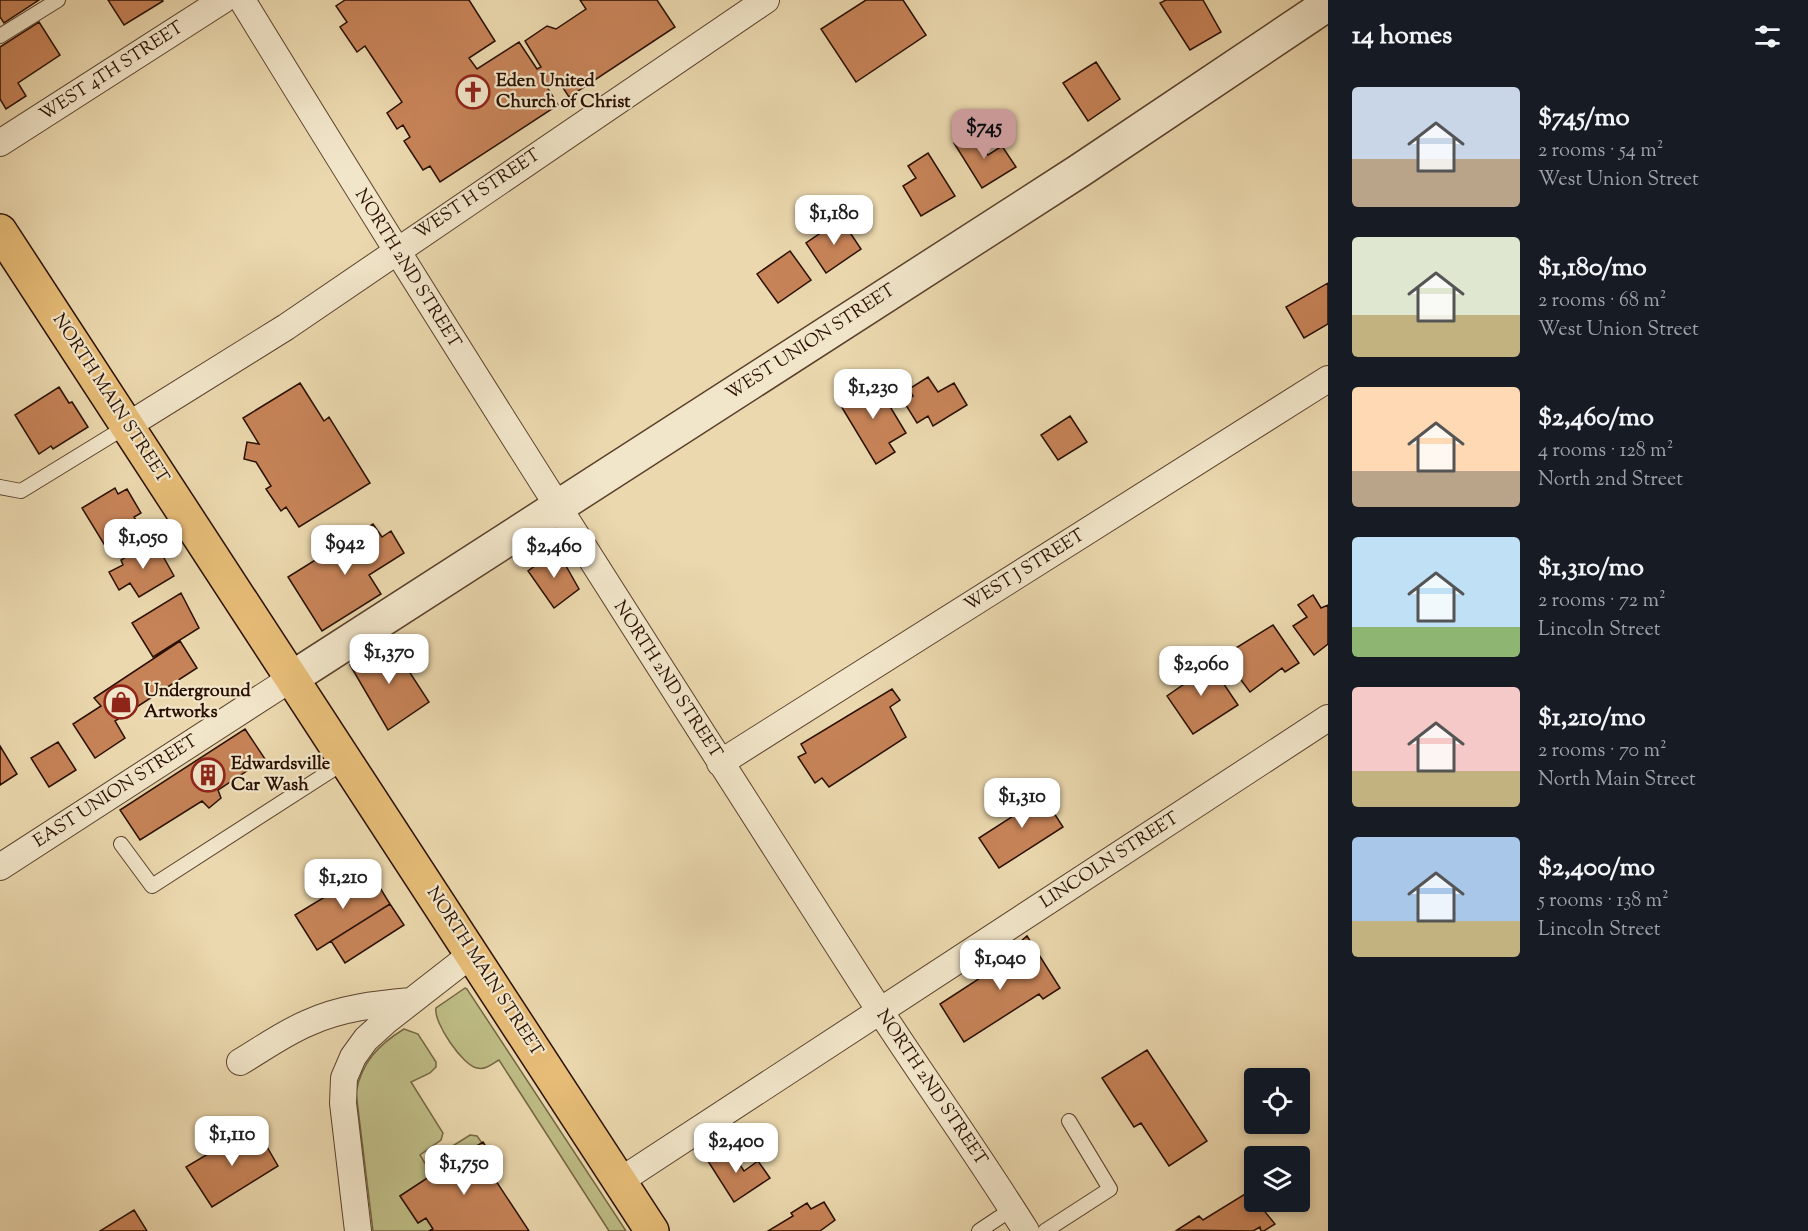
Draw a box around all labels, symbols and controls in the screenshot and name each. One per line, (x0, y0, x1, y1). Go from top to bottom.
street label: WEST 4TH STREET (35, 15, 189, 128)
text: 14 homes (1352, 18, 1452, 55)
icon: filters (1751, 20, 1784, 53)
place label: Eden United Church of Christ (496, 69, 631, 116)
church icon: Eden United Church of Christ (455, 74, 491, 110)
text: $745/mo (1538, 100, 1630, 137)
pin: $745 (948, 109, 1020, 160)
icon: home (1400, 111, 1472, 183)
text: $745 (966, 114, 1002, 143)
text: 2 rooms · 54 m² (1538, 137, 1663, 166)
street label: WEST H STREET (410, 143, 546, 247)
text: West Union Street (1538, 166, 1699, 195)
street label: NORTH 2ND STREET (347, 184, 467, 354)
pin: $1,180 (785, 195, 883, 246)
text: $1,180 (809, 200, 859, 229)
text: $1,180/mo (1538, 250, 1647, 287)
icon: home (1400, 261, 1472, 333)
street label: WEST UNION STREET (721, 278, 901, 408)
text: 2 rooms · 68 m² (1538, 287, 1666, 316)
street label: NORTH MAIN STREET (45, 309, 175, 489)
text: West Union Street (1538, 316, 1699, 345)
pin: $1,230 (824, 369, 922, 420)
text: $1,230 (848, 374, 898, 403)
text: $2,460/mo (1538, 400, 1654, 437)
icon: home (1400, 411, 1472, 483)
text: 4 rooms · 128 m² (1538, 437, 1673, 466)
text: North 2nd Street (1538, 466, 1683, 495)
pin: $1,050 (94, 519, 192, 570)
street label: WEST J STREET (960, 523, 1091, 619)
text: $1,050 (118, 524, 168, 553)
pin: $942 (309, 525, 381, 576)
pin: $2,460 (505, 528, 603, 579)
text: $942 (325, 530, 365, 559)
text: $2,460 (526, 533, 582, 562)
text: $1,310/mo (1538, 550, 1644, 587)
icon: home (1400, 561, 1472, 633)
text: 2 rooms · 72 m² (1538, 587, 1666, 616)
street label: NORTH 2ND STREET (606, 596, 728, 764)
text: Lincoln Street (1538, 616, 1661, 645)
pin: $1,370 (340, 634, 438, 685)
text: $1,370 (364, 639, 414, 668)
pin: $2,060 (1152, 646, 1250, 697)
text: $2,060 (1173, 651, 1229, 680)
place label: Underground Artworks (144, 679, 251, 726)
shop icon: Underground Artworks (103, 684, 139, 720)
text: $1,210/mo (1538, 700, 1646, 737)
icon: home (1400, 711, 1472, 783)
street label: EAST UNION STREET (29, 729, 204, 855)
text: 2 rooms · 70 m² (1538, 737, 1667, 766)
place label: Edwardsville Car Wash (231, 752, 331, 799)
building icon: Edwardsville Car Wash (190, 757, 226, 793)
text: North Main Street (1538, 766, 1696, 795)
pin: $1,310 (973, 778, 1071, 829)
text: $1,310 (998, 783, 1046, 812)
street label: LINCOLN STREET (1036, 806, 1185, 916)
text: $2,400/mo (1538, 850, 1655, 887)
pin: $1,210 (294, 859, 392, 910)
icon: home (1400, 861, 1472, 933)
text: $1,210 (319, 864, 368, 893)
street label: NORTH MAIN STREET (419, 882, 549, 1062)
text: 5 rooms · 138 m² (1538, 887, 1669, 916)
text: Lincoln Street (1538, 916, 1661, 945)
pin: $1,040 (951, 940, 1049, 991)
text: $1,040 (974, 945, 1026, 974)
street label: NORTH 2ND STREET (869, 1005, 993, 1172)
map controls (1244, 1068, 1310, 1212)
button: locate (1244, 1068, 1310, 1134)
pin: $1,110 (183, 1116, 281, 1167)
text: $1,110 (209, 1121, 255, 1150)
pin: $2,400 (687, 1123, 785, 1174)
text: $2,400 (708, 1128, 764, 1157)
pin: $1,750 (415, 1145, 513, 1196)
button: layers (1244, 1146, 1310, 1212)
text: $1,750 (439, 1150, 489, 1179)

